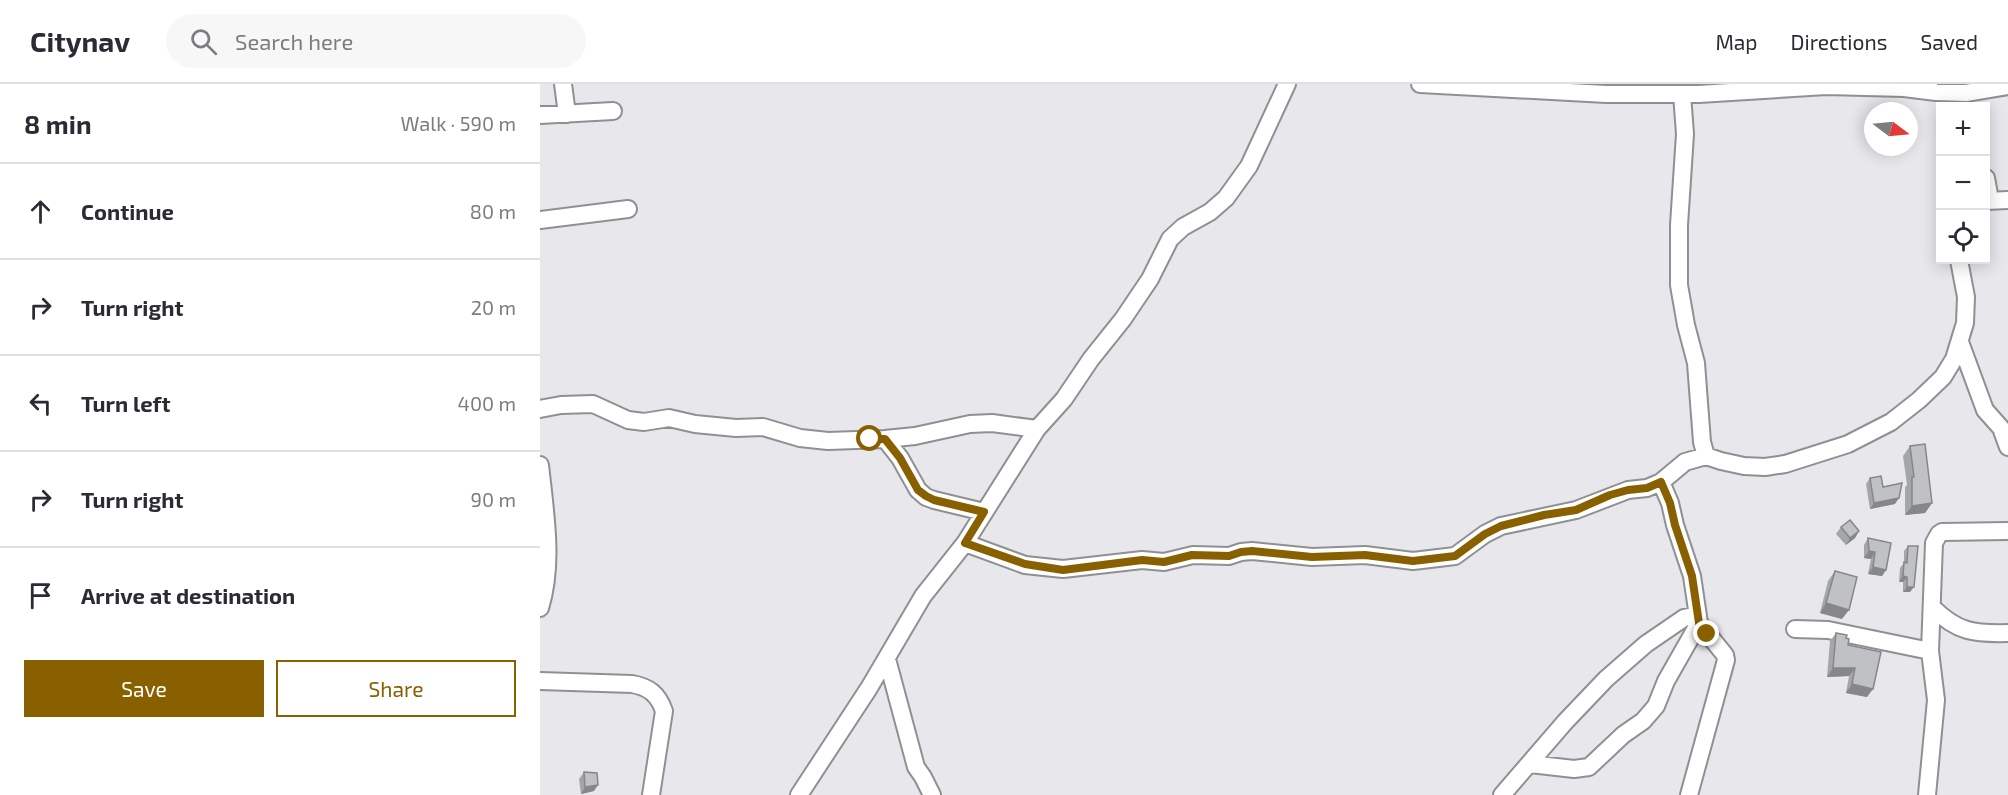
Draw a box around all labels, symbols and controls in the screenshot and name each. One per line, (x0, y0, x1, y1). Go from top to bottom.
search box (166, 14, 586, 68)
text: Citynav (30, 24, 130, 58)
icon: search (187, 25, 220, 58)
text: Search here (235, 28, 353, 54)
text: Map (1715, 29, 1758, 54)
text: Directions (1791, 29, 1887, 54)
text: Saved (1920, 29, 1978, 54)
north arrow (1864, 102, 1918, 156)
map controls (1936, 102, 1990, 264)
button: + (1936, 102, 1990, 156)
text: 8 min (24, 108, 92, 139)
text: Walk · 590 m (401, 111, 516, 135)
button: − (1936, 156, 1990, 210)
icon: ahead (24, 195, 57, 228)
text: Continue (81, 198, 174, 224)
text: 80 m (470, 199, 516, 223)
button: locate (1936, 210, 1990, 264)
icon: right (24, 291, 57, 324)
text: Turn right (81, 294, 183, 320)
text: 20 m (471, 295, 516, 319)
icon: left (24, 387, 57, 420)
text: Turn left (81, 390, 170, 416)
text: 400 m (458, 391, 516, 415)
route start (856, 425, 882, 451)
icon: right (24, 483, 57, 516)
text: Turn right (81, 486, 183, 512)
text: 90 m (471, 487, 516, 511)
icon: arrive (24, 579, 57, 612)
text: Arrive at destination (81, 582, 295, 608)
route end (1693, 620, 1719, 646)
button: Save (24, 660, 264, 717)
button: Share (276, 660, 516, 717)

